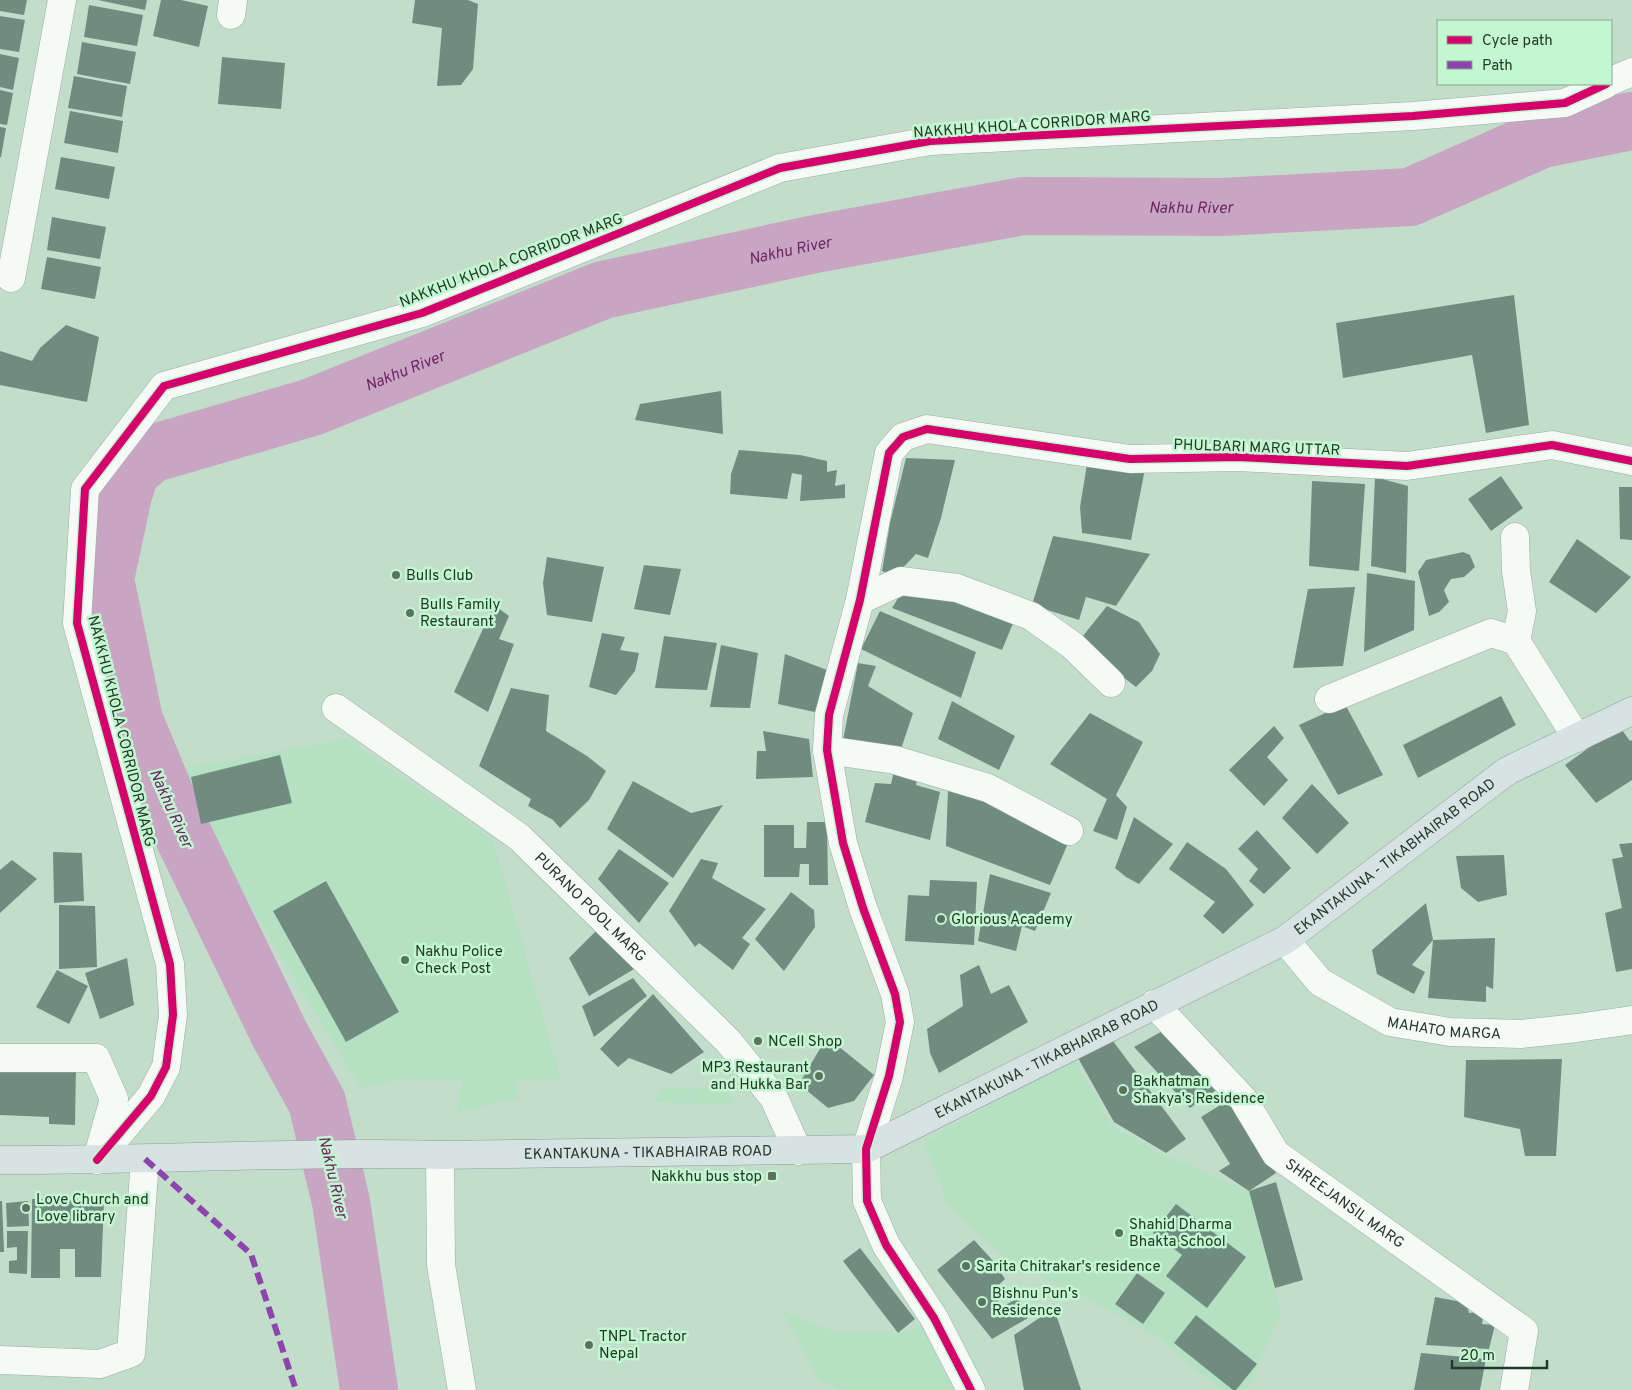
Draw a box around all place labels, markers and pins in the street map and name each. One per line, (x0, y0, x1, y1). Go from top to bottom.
place label: Bulls Club (406, 567, 473, 586)
marker: Bulls Club (390, 569, 402, 581)
place label: Bulls Family Restaurant (420, 596, 500, 632)
marker: Bulls Family Restaurant (404, 607, 416, 619)
place label: Glorious Academy (951, 911, 1073, 930)
marker: Glorious Academy (935, 913, 947, 925)
place label: Nakhu Police Check Post (415, 943, 503, 979)
marker: Nakhu Police Check Post (399, 954, 411, 966)
place label: NCell Shop (768, 1033, 842, 1052)
marker: NCell Shop (752, 1035, 764, 1047)
place label: MP3 Restaurant and Hukka Bar (701, 1059, 809, 1095)
marker: MP3 Restaurant and Hukka Bar (813, 1070, 825, 1082)
place label: Bakhatman Shakya's Residence (1133, 1073, 1265, 1109)
marker: Bakhatman Shakya's Residence (1117, 1084, 1129, 1096)
place label: Nakkhu bus stop (651, 1168, 762, 1187)
marker: Nakkhu bus stop (766, 1170, 778, 1182)
place label: Love Church and Love library (36, 1191, 149, 1227)
marker: Love Church and Love library (20, 1202, 32, 1214)
place label: Shahid Dharma Bhakta School (1129, 1216, 1232, 1252)
marker: Shahid Dharma Bhakta School (1113, 1227, 1125, 1239)
place label: Sarita Chitrakar's residence (976, 1258, 1161, 1277)
marker: Sarita Chitrakar's residence (960, 1260, 972, 1272)
place label: Bishnu Pun's Residence (992, 1285, 1078, 1321)
marker: Bishnu Pun's Residence (976, 1296, 988, 1308)
place label: TNPL Tractor Nepal (599, 1328, 687, 1364)
marker: TNPL Tractor Nepal (583, 1339, 595, 1351)

